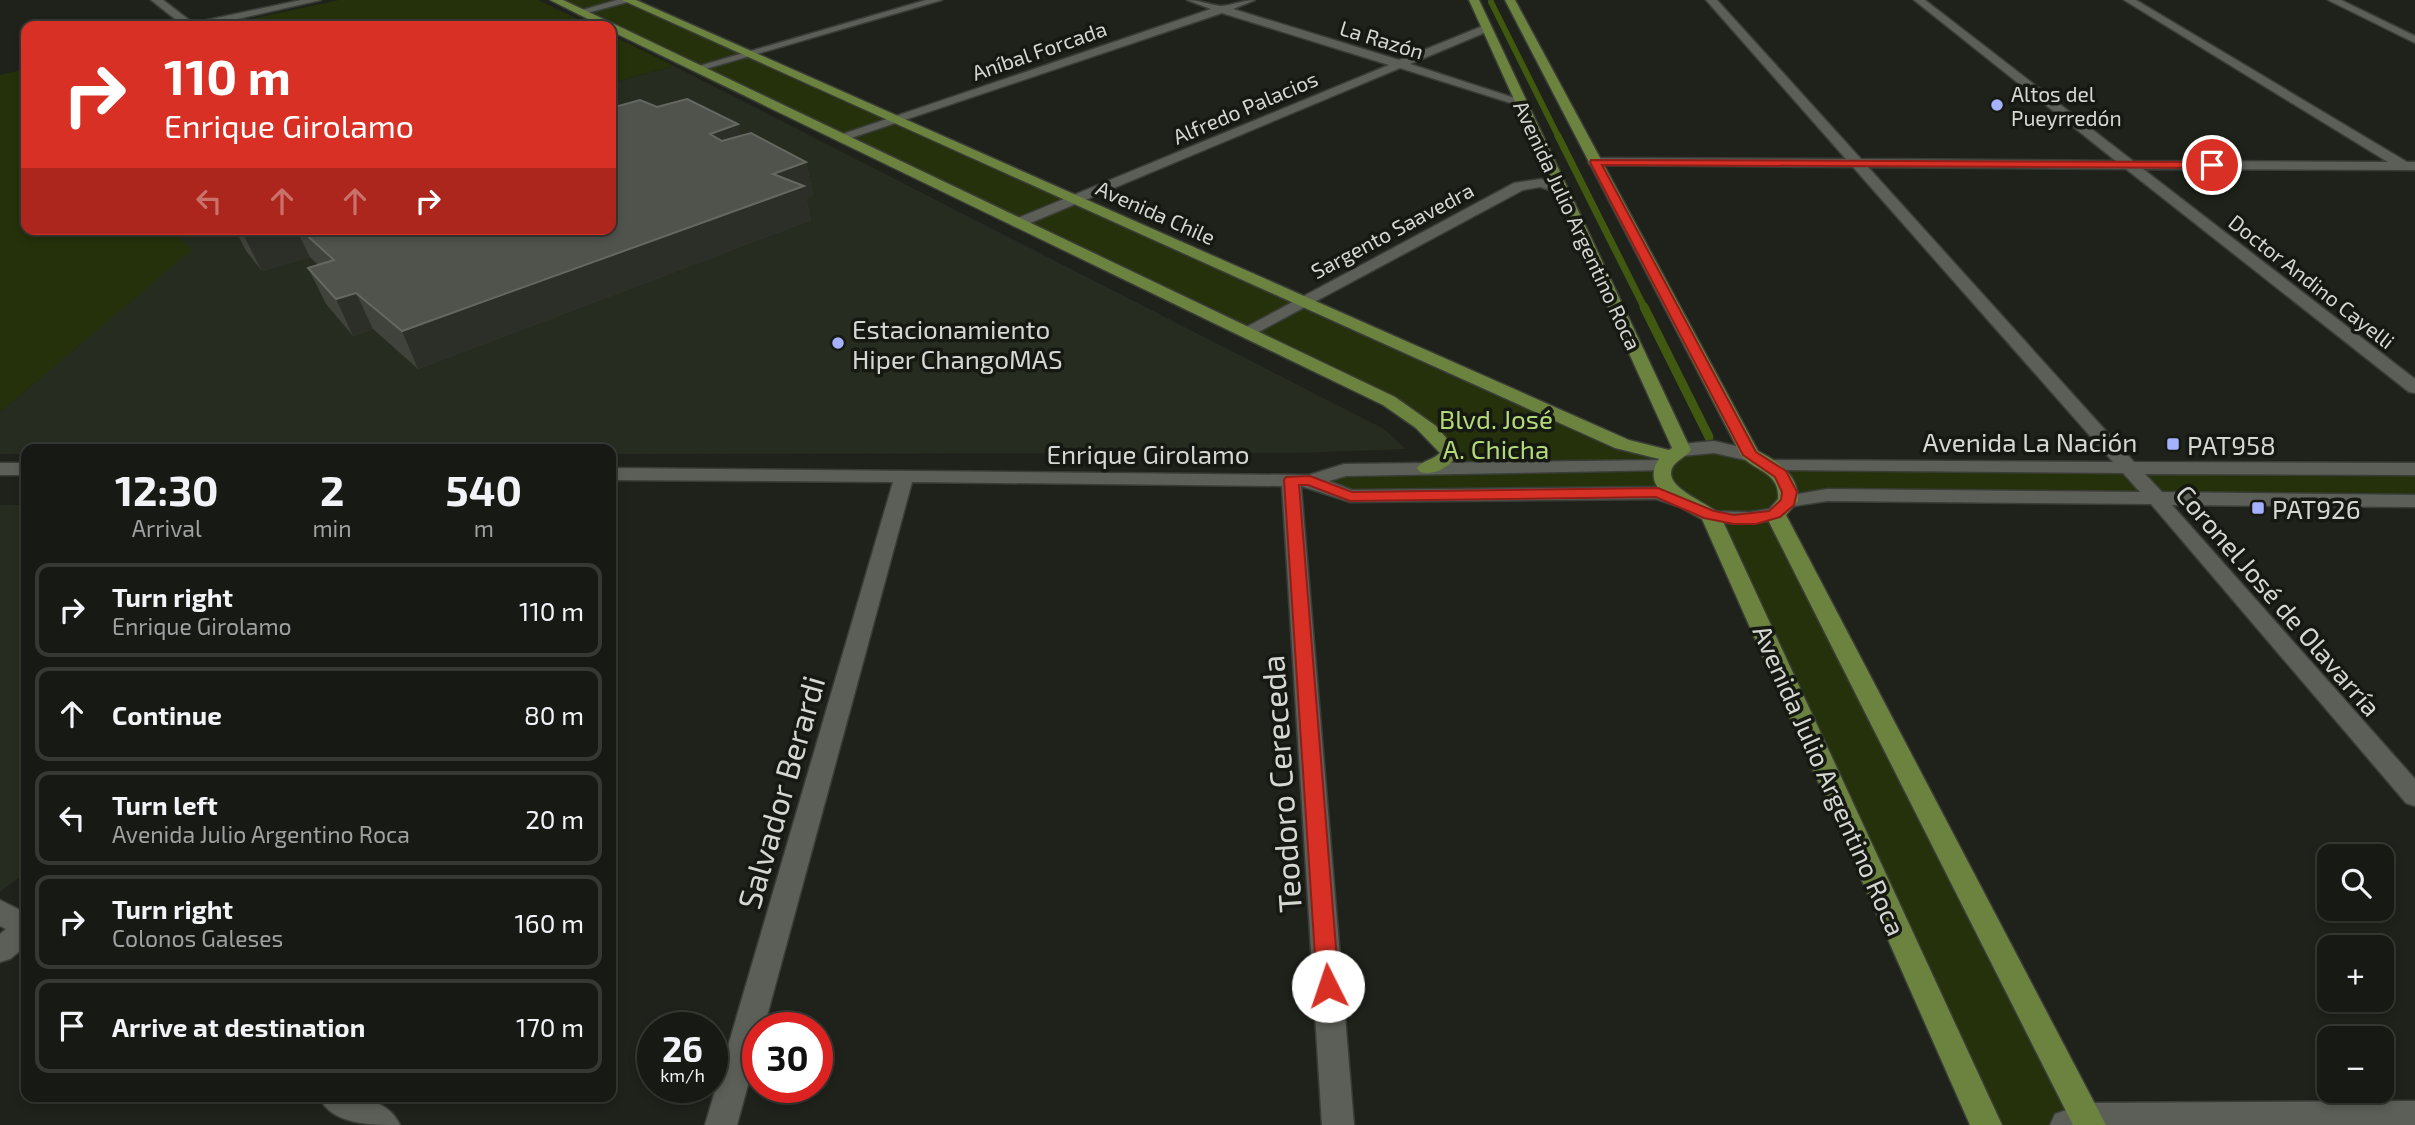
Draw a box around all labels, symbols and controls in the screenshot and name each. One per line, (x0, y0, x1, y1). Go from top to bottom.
street label: La Razón (1337, 14, 1427, 64)
street label: Aníbal Forcada (968, 15, 1110, 85)
text: 110 m (164, 46, 291, 105)
icon: right (49, 49, 140, 140)
street label: Alfredo Palacios (1169, 65, 1321, 149)
place label: Altos del Pueyrredón (2011, 81, 2122, 130)
street label: Avenida Julio Argentino Roca (1509, 96, 1647, 354)
marker: Altos del Pueyrredón (1989, 97, 2005, 113)
text: Enrique Girolamo (164, 106, 414, 144)
pin (2182, 135, 2242, 195)
icon: arrive (2193, 146, 2231, 184)
street label: Avenida Chile (1093, 175, 1219, 249)
street label: Sargento Saavedra (1306, 177, 1478, 283)
icon: left (190, 182, 228, 220)
icon: ahead (263, 182, 301, 220)
icon: ahead (336, 182, 374, 220)
icon: right (409, 182, 447, 220)
street label: Doctor Andino Cayelli (2224, 209, 2400, 353)
place label: Estacionamiento Hiper ChangoMAS (852, 313, 1063, 374)
marker: Estacionamiento Hiper ChangoMAS (830, 335, 846, 351)
park label: Blvd. José A. Chicha (1439, 403, 1553, 464)
street label: Avenida La Nación (1923, 426, 2137, 457)
place label: PAT958 (2187, 429, 2276, 460)
marker: PAT958 (2165, 436, 2181, 452)
street label: Enrique Girolamo (1046, 438, 1250, 469)
text: 12:30 (115, 464, 219, 514)
text: 2 (320, 464, 344, 514)
text: 540 (446, 464, 522, 514)
street label: Coronel José de Olavarría (2170, 478, 2388, 722)
place label: PAT926 (2272, 493, 2361, 524)
marker: PAT926 (2250, 500, 2266, 516)
text: Arrival (132, 514, 202, 542)
text: min (312, 514, 352, 542)
text: m (474, 514, 494, 542)
text: Turn right (112, 581, 233, 612)
icon: right (53, 591, 91, 629)
text: 110 m (519, 595, 584, 626)
text: Enrique Girolamo (112, 612, 292, 640)
street label: Avenida Julio Argentino Roca (1747, 620, 1913, 940)
street label: Teodoro Cereceda (1252, 654, 1308, 914)
street label: Salvador Berardi (729, 671, 831, 913)
icon: ahead (53, 695, 91, 733)
text: Continue (112, 699, 222, 730)
text: 80 m (524, 699, 584, 730)
text: Turn left (112, 789, 218, 820)
icon: left (53, 799, 91, 837)
text: 20 m (525, 803, 584, 834)
text: Avenida Julio Argentino Roca (112, 820, 410, 848)
map controls (2317, 844, 2394, 1103)
button: search (2317, 844, 2394, 921)
text: Turn right (112, 893, 233, 924)
icon: right (53, 903, 91, 941)
text: 160 m (515, 907, 584, 938)
text: Colonos Galeses (112, 924, 283, 952)
button: + (2317, 935, 2394, 1012)
position arrow (1291, 949, 1365, 1023)
icon: arrive (53, 1007, 91, 1045)
text: Arrive at destination (112, 1011, 365, 1042)
text: 170 m (516, 1011, 584, 1042)
speed limit sign: 30 (742, 1012, 833, 1103)
button: − (2317, 1026, 2394, 1103)
text: 26 (662, 1027, 703, 1069)
text: km/h (660, 1064, 705, 1086)

